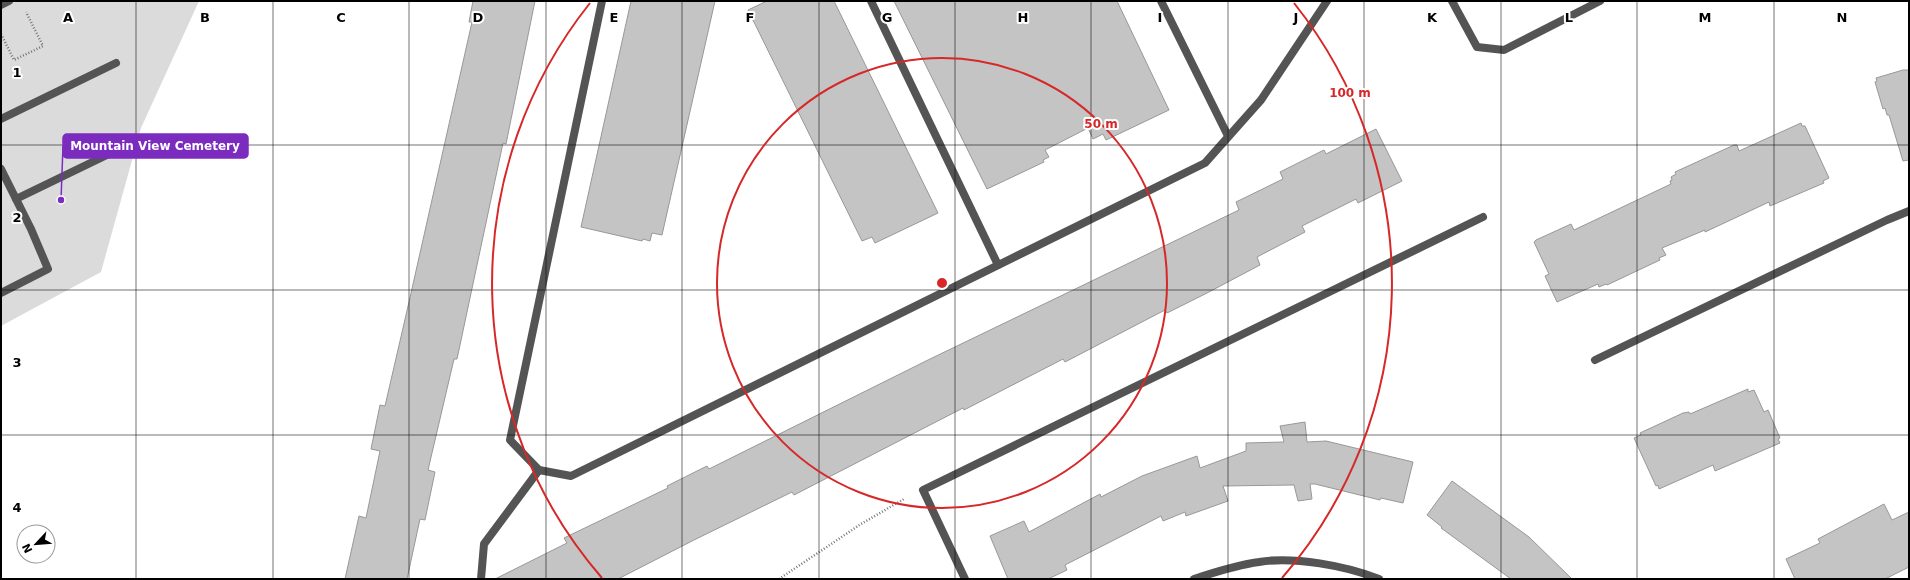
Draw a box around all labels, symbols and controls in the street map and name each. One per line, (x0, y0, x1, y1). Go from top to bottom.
text: A (63, 10, 73, 25)
text: B (200, 10, 210, 25)
text: C (336, 10, 346, 25)
text: D (473, 10, 484, 25)
text: E (610, 10, 618, 25)
text: F (746, 10, 754, 25)
text: G (882, 10, 892, 25)
text: H (1018, 10, 1028, 25)
text: I (1158, 10, 1162, 25)
text: J (1293, 10, 1298, 25)
text: K (1427, 10, 1438, 25)
text: L (1565, 10, 1573, 25)
text: M (1699, 10, 1711, 25)
text: N (1837, 10, 1847, 25)
text: 1 (12, 65, 22, 80)
text: 100 m (1329, 86, 1371, 100)
text: 50 m (1084, 117, 1118, 131)
callout: Mountain View Cemetery (63, 134, 248, 158)
text: Mountain View Cemetery (70, 139, 240, 153)
text: 2 (12, 210, 22, 225)
centre of rings (935, 276, 949, 290)
text: 3 (12, 355, 22, 370)
text: 4 (12, 500, 22, 515)
north arrow (16, 524, 56, 564)
text: N (20, 541, 35, 555)

